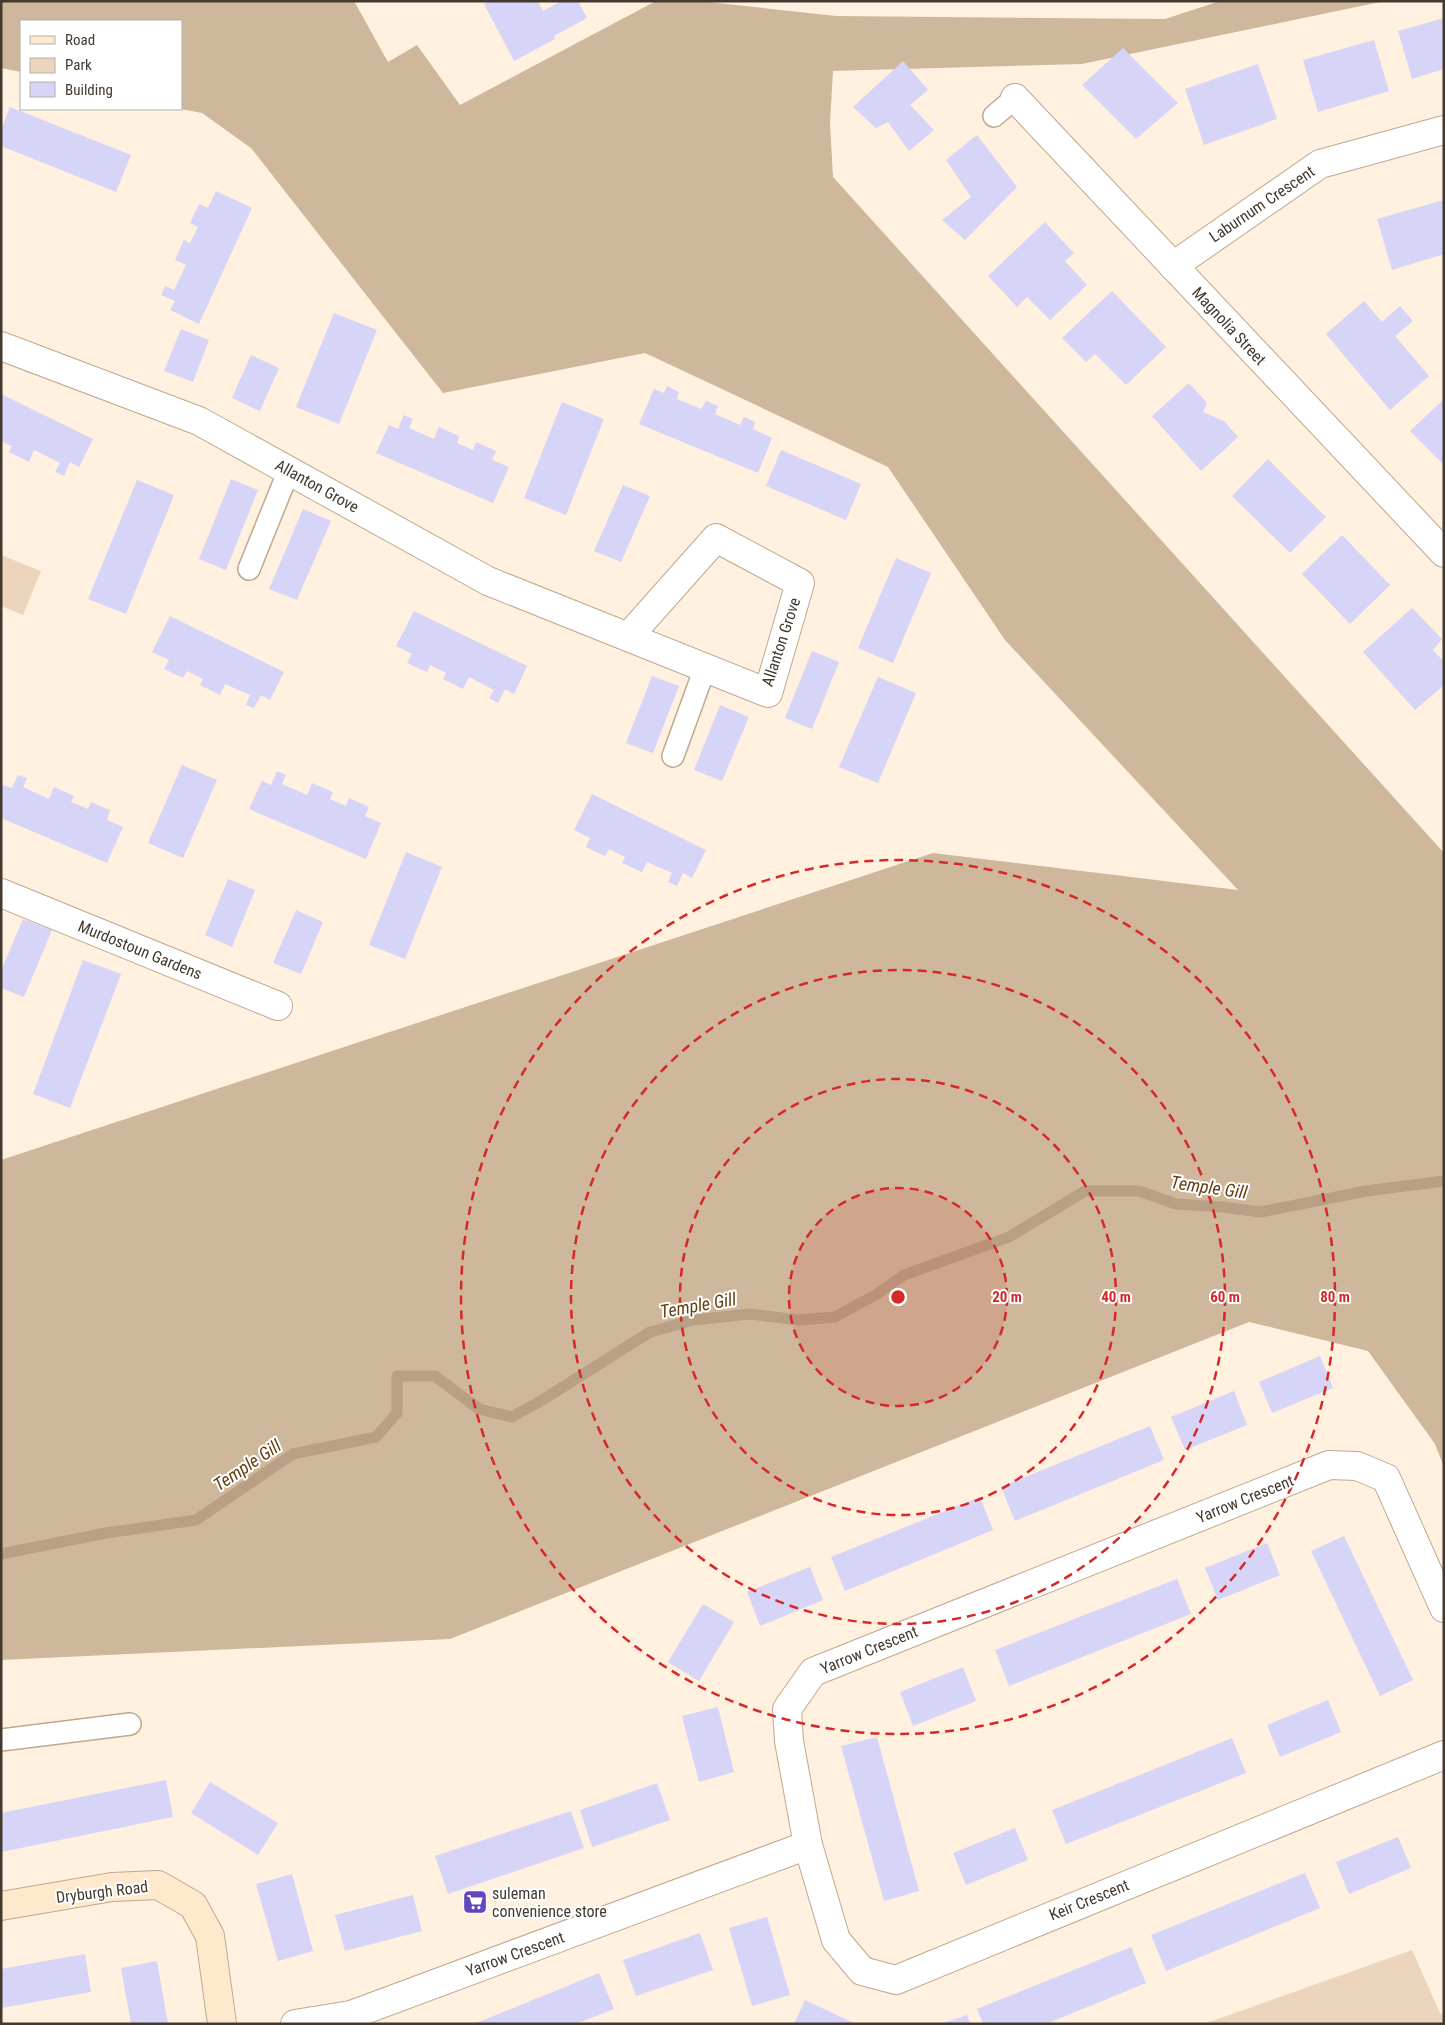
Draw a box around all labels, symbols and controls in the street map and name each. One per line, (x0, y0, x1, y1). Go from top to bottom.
legend (20, 20, 182, 110)
text: Road (65, 31, 95, 49)
text: Park (65, 56, 92, 74)
text: Building (65, 81, 113, 99)
street label: Laburnum Crescent (1206, 162, 1318, 246)
street label: Magnolia Street (1188, 283, 1270, 369)
street label: Allanton Grove (272, 455, 362, 517)
street label: Allanton Grove (758, 595, 804, 689)
street label: Murdostoun Gardens (75, 916, 205, 984)
water label: Temple Gill (1170, 1171, 1249, 1203)
water label: Temple Gill (658, 1288, 739, 1322)
centre of rings (889, 1288, 907, 1306)
text: 20 m (992, 1288, 1022, 1306)
text: 40 m (1101, 1288, 1131, 1306)
text: 60 m (1210, 1288, 1240, 1306)
text: 80 m (1320, 1288, 1350, 1306)
water label: Temple Gill (209, 1434, 286, 1495)
street label: Yarrow Crescent (1194, 1471, 1297, 1527)
street label: Yarrow Crescent (818, 1622, 921, 1678)
street label: Keir Crescent (1046, 1875, 1132, 1925)
street label: Dryburgh Road (55, 1877, 149, 1907)
place label: suleman convenience store (492, 1884, 607, 1921)
supermarket icon: suleman convenience store (462, 1889, 488, 1915)
street label: Yarrow Crescent (463, 1927, 567, 1981)

